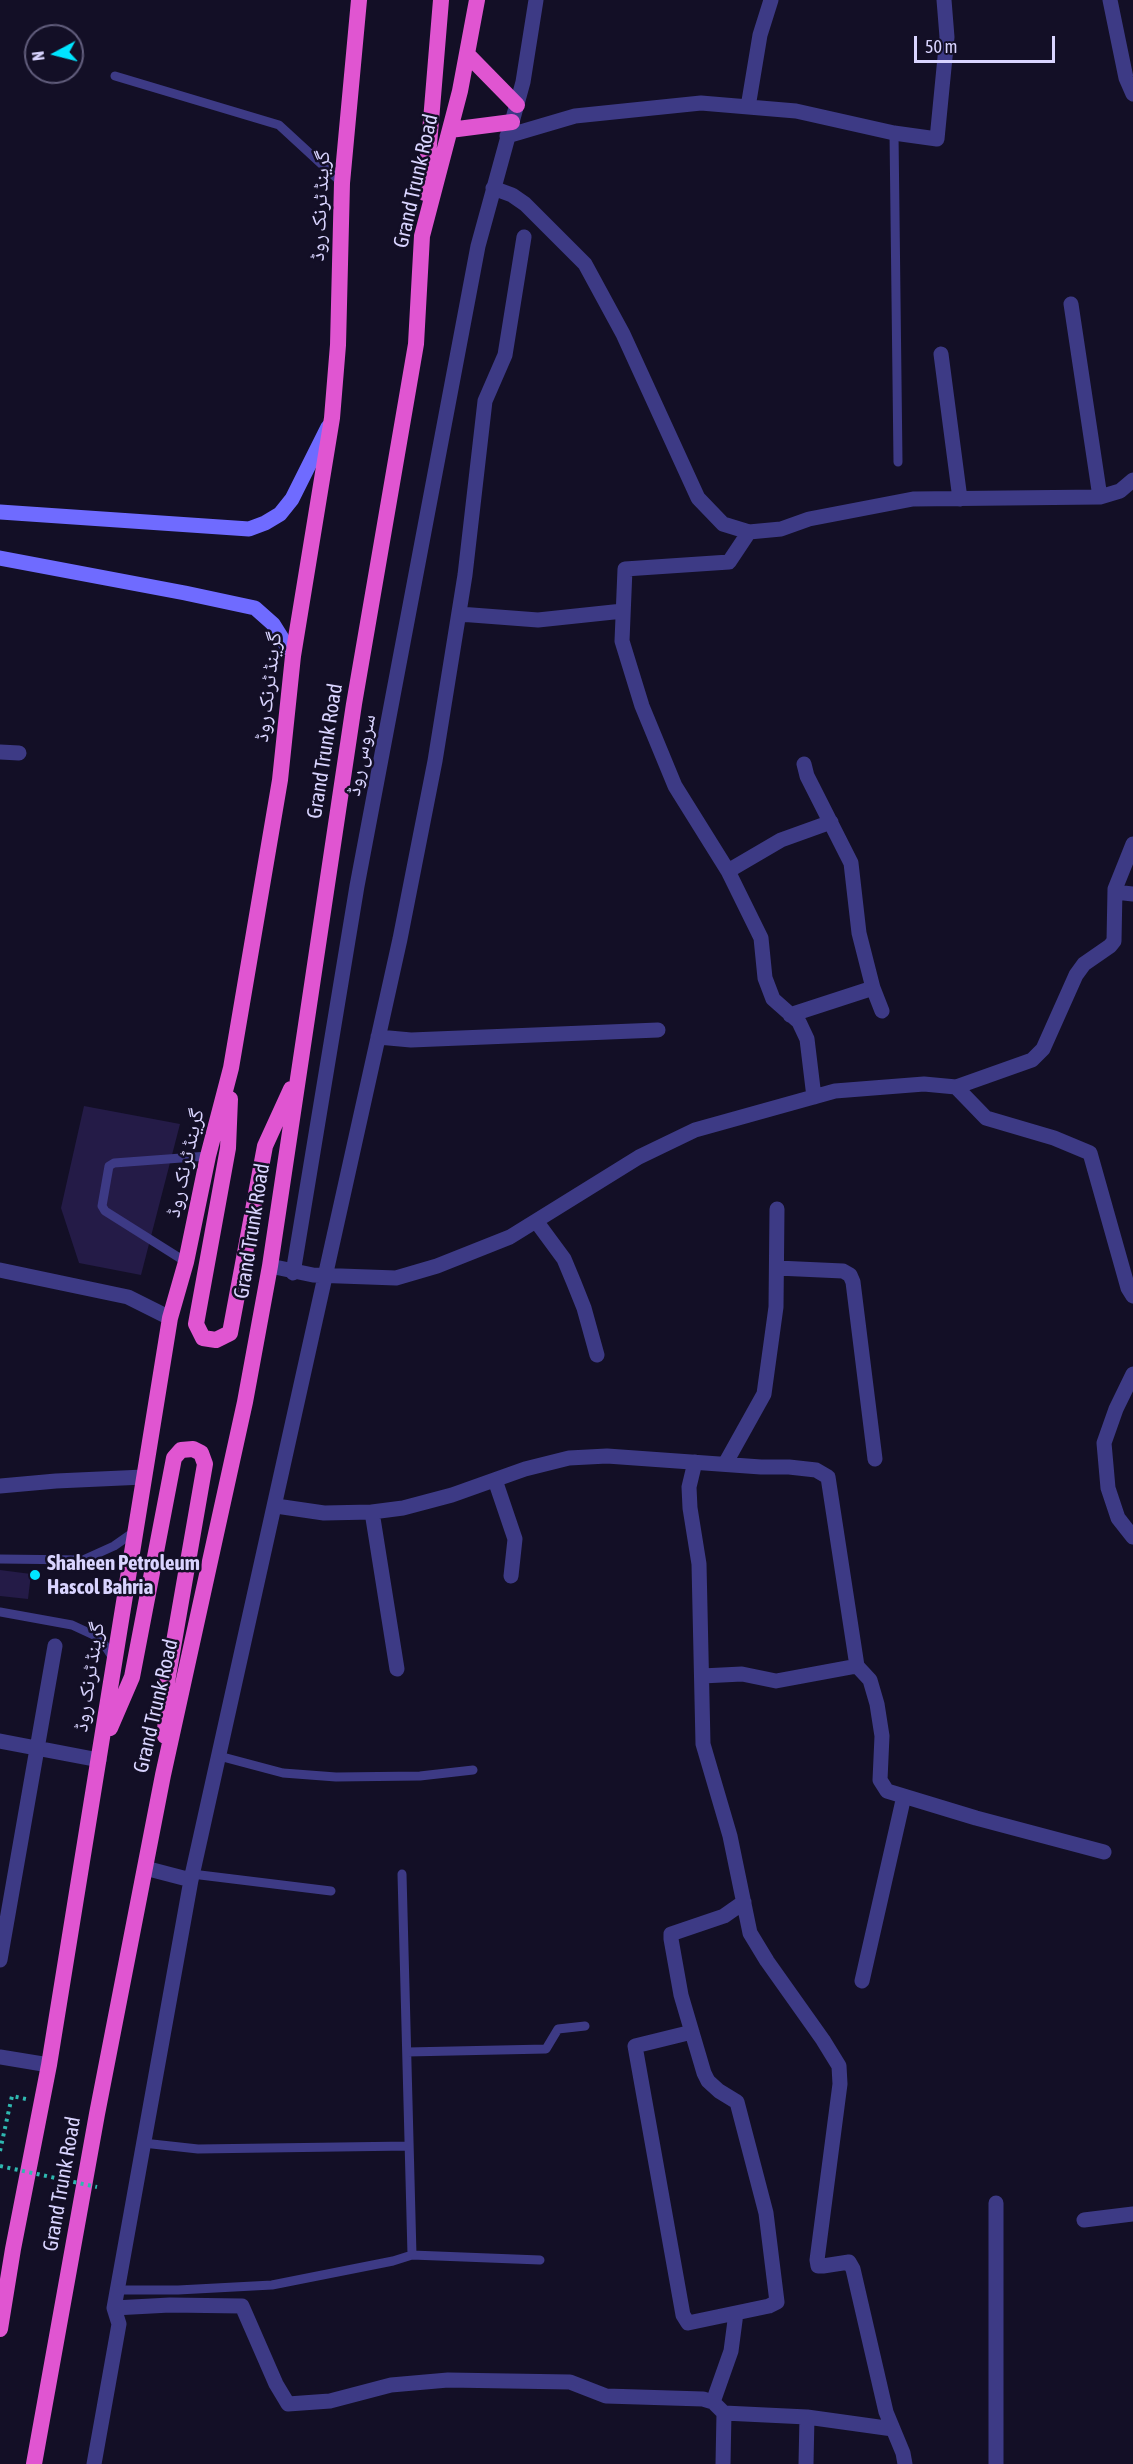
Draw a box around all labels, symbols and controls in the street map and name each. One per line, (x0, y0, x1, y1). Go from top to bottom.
north arrow (24, 24, 84, 84)
scale bar (917, 24, 1058, 62)
text: 50 m (925, 36, 957, 57)
text: N (29, 50, 48, 62)
street label: Grand Trunk Road (388, 112, 444, 250)
street label: گرینڈ ٹرنک روڈ (305, 150, 335, 262)
street label: گرینڈ ٹرنک روڈ (249, 631, 287, 743)
street label: Grand Trunk Road (302, 682, 348, 820)
street label: سروس روڈ (341, 712, 381, 798)
street label: گرینڈ ٹرنک روڈ (160, 1106, 210, 1220)
street label: Grand Trunk Road (229, 1162, 275, 1300)
place label: Shaheen Petroleum Hascol Bahria (47, 1550, 200, 1600)
marker: Shaheen Petroleum Hascol Bahria (28, 1568, 42, 1582)
street label: گرینڈ ٹرنک روڈ (68, 1620, 110, 1734)
street label: Grand Trunk Road (128, 1637, 184, 1775)
street label: Grand Trunk Road (38, 2115, 86, 2253)

